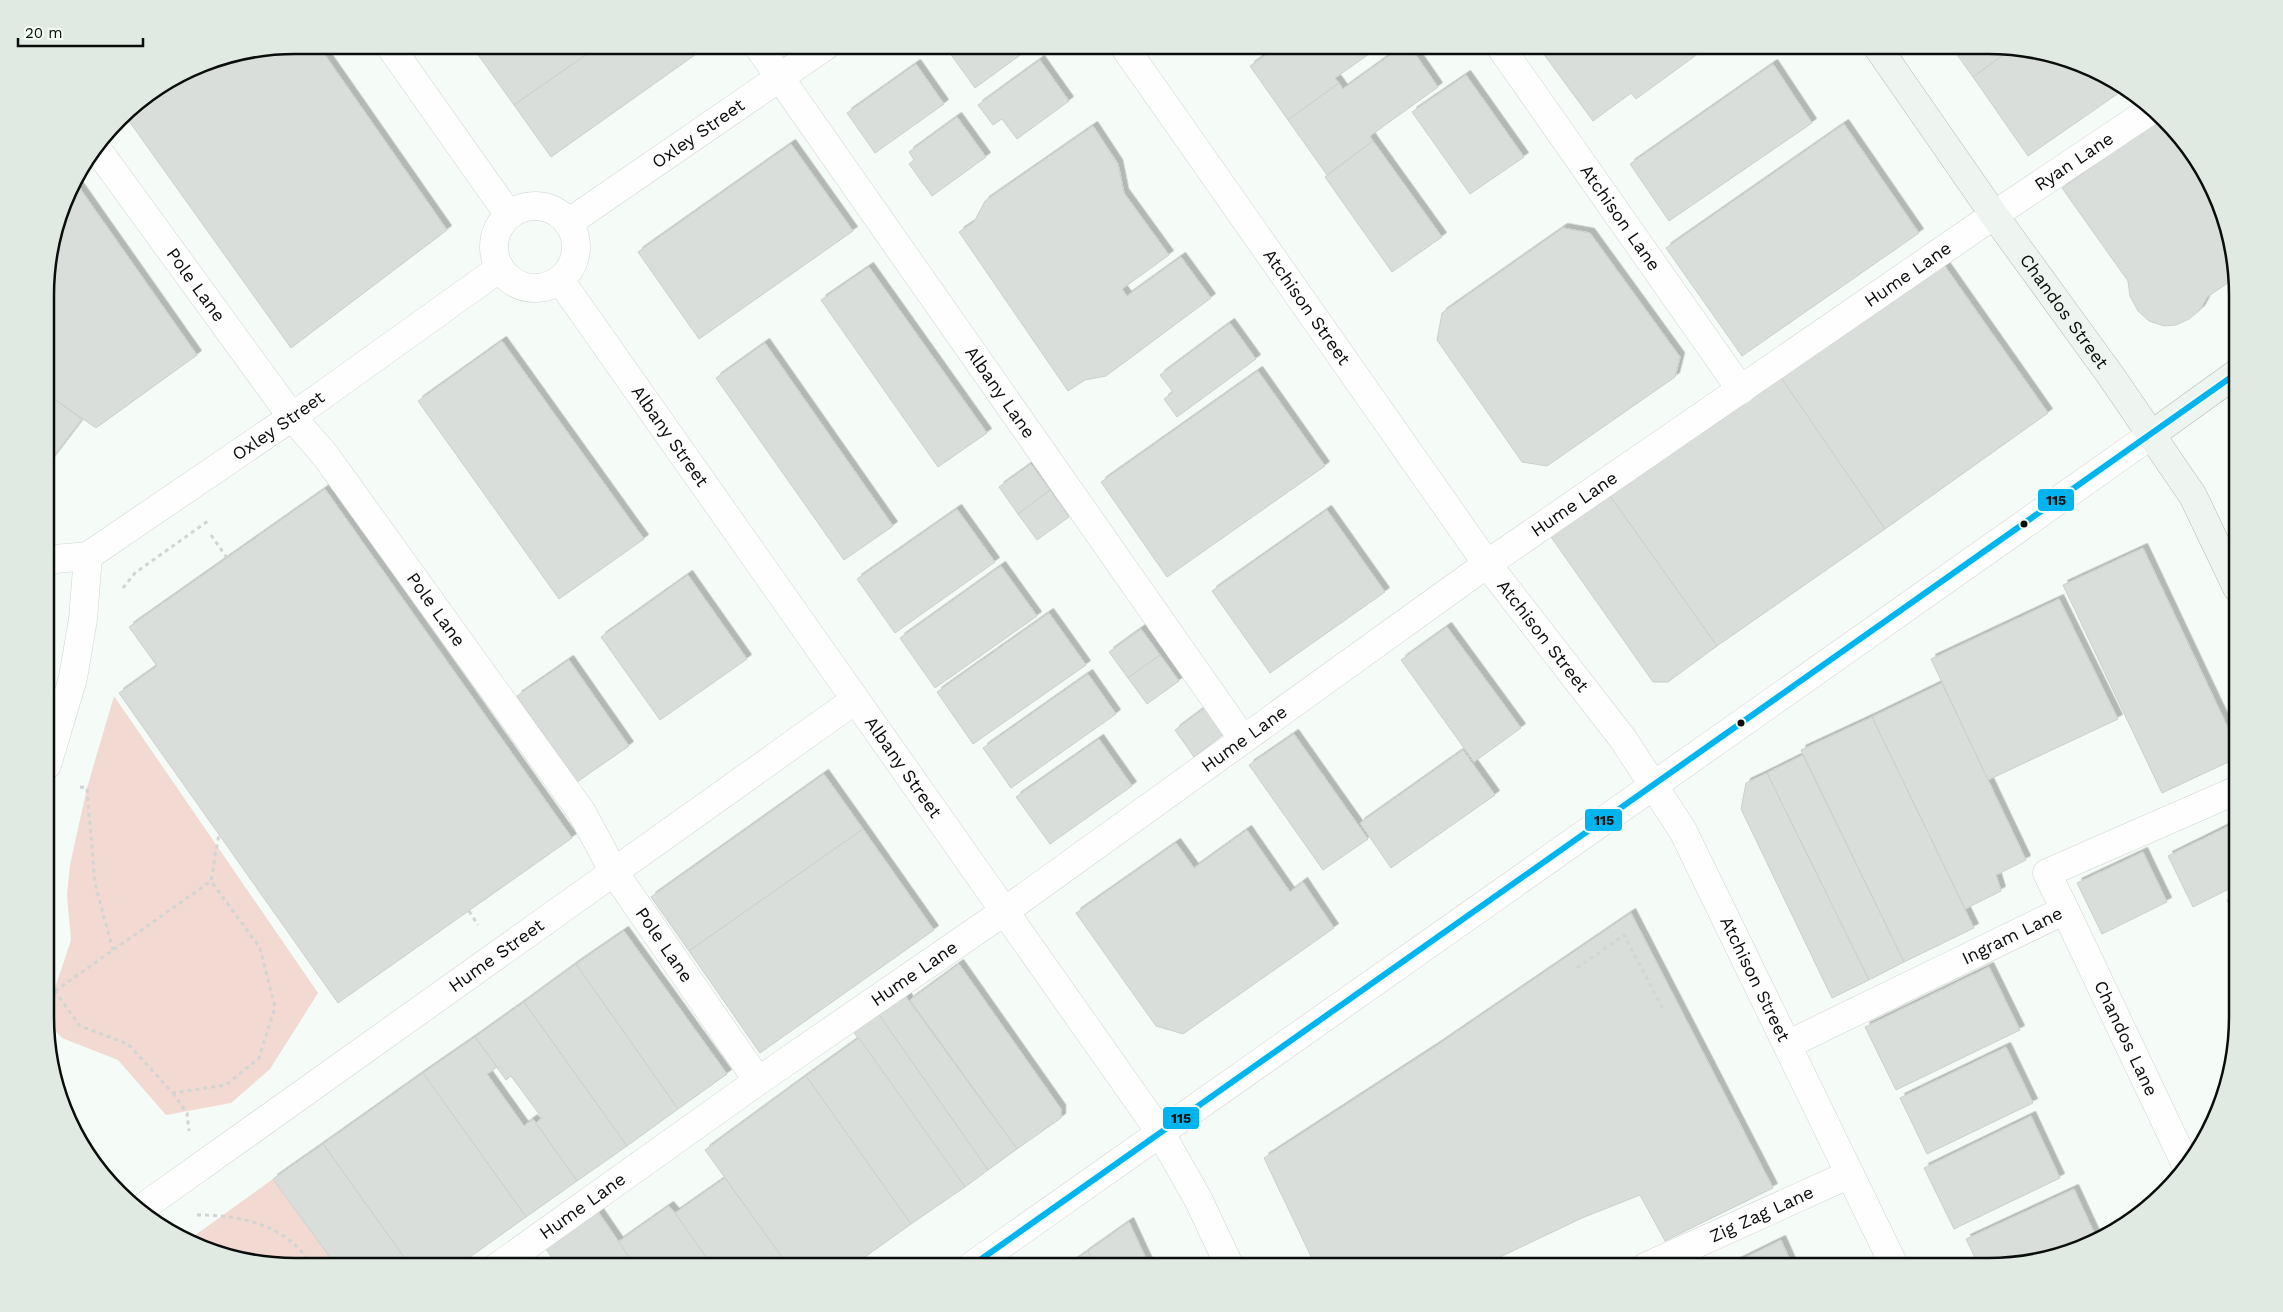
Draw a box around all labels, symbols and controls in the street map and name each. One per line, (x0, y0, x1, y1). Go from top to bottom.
scale bar (18, 15, 142, 47)
text: 20 m (25, 24, 63, 42)
street label: Oxley Street (648, 94, 749, 172)
street label: Ryan Lane (2030, 127, 2117, 195)
street label: Atchison Lane (1576, 160, 1665, 275)
street label: Hume Lane (1860, 237, 1955, 311)
street label: Pole Lane (162, 244, 230, 326)
street label: Atchison Street (1259, 245, 1355, 369)
street label: Chandos Street (2016, 249, 2113, 373)
street label: Albany Lane (961, 342, 1040, 442)
street label: Albany Street (628, 381, 713, 491)
street label: Oxley Street (228, 386, 329, 465)
street label: Hume Lane (1527, 467, 1621, 541)
line badge: 115 (2037, 488, 2075, 512)
text: 115 (2046, 492, 2066, 508)
unlabelled marker (2019, 519, 2029, 529)
street label: Pole Lane (403, 568, 470, 650)
street label: Atchison Street (1493, 575, 1594, 696)
street label: Hume Lane (1197, 701, 1291, 776)
street label: Albany Street (861, 712, 947, 822)
unlabelled marker (1736, 718, 1746, 728)
line badge: 115 (1584, 808, 1623, 832)
text: 115 (1594, 812, 1614, 828)
street label: Ingram Lane (1958, 902, 2066, 969)
street label: Pole Lane (631, 903, 698, 986)
street label: Atchison Street (1716, 913, 1795, 1045)
street label: Hume Street (444, 914, 548, 996)
street label: Hume Lane (867, 936, 961, 1010)
street label: Chandos Lane (2090, 977, 2163, 1099)
line badge: 115 (1162, 1106, 1200, 1130)
text: 115 (1171, 1110, 1191, 1126)
street label: Hume Lane (535, 1168, 629, 1243)
street label: Zig Zag Lane (1706, 1181, 1817, 1246)

